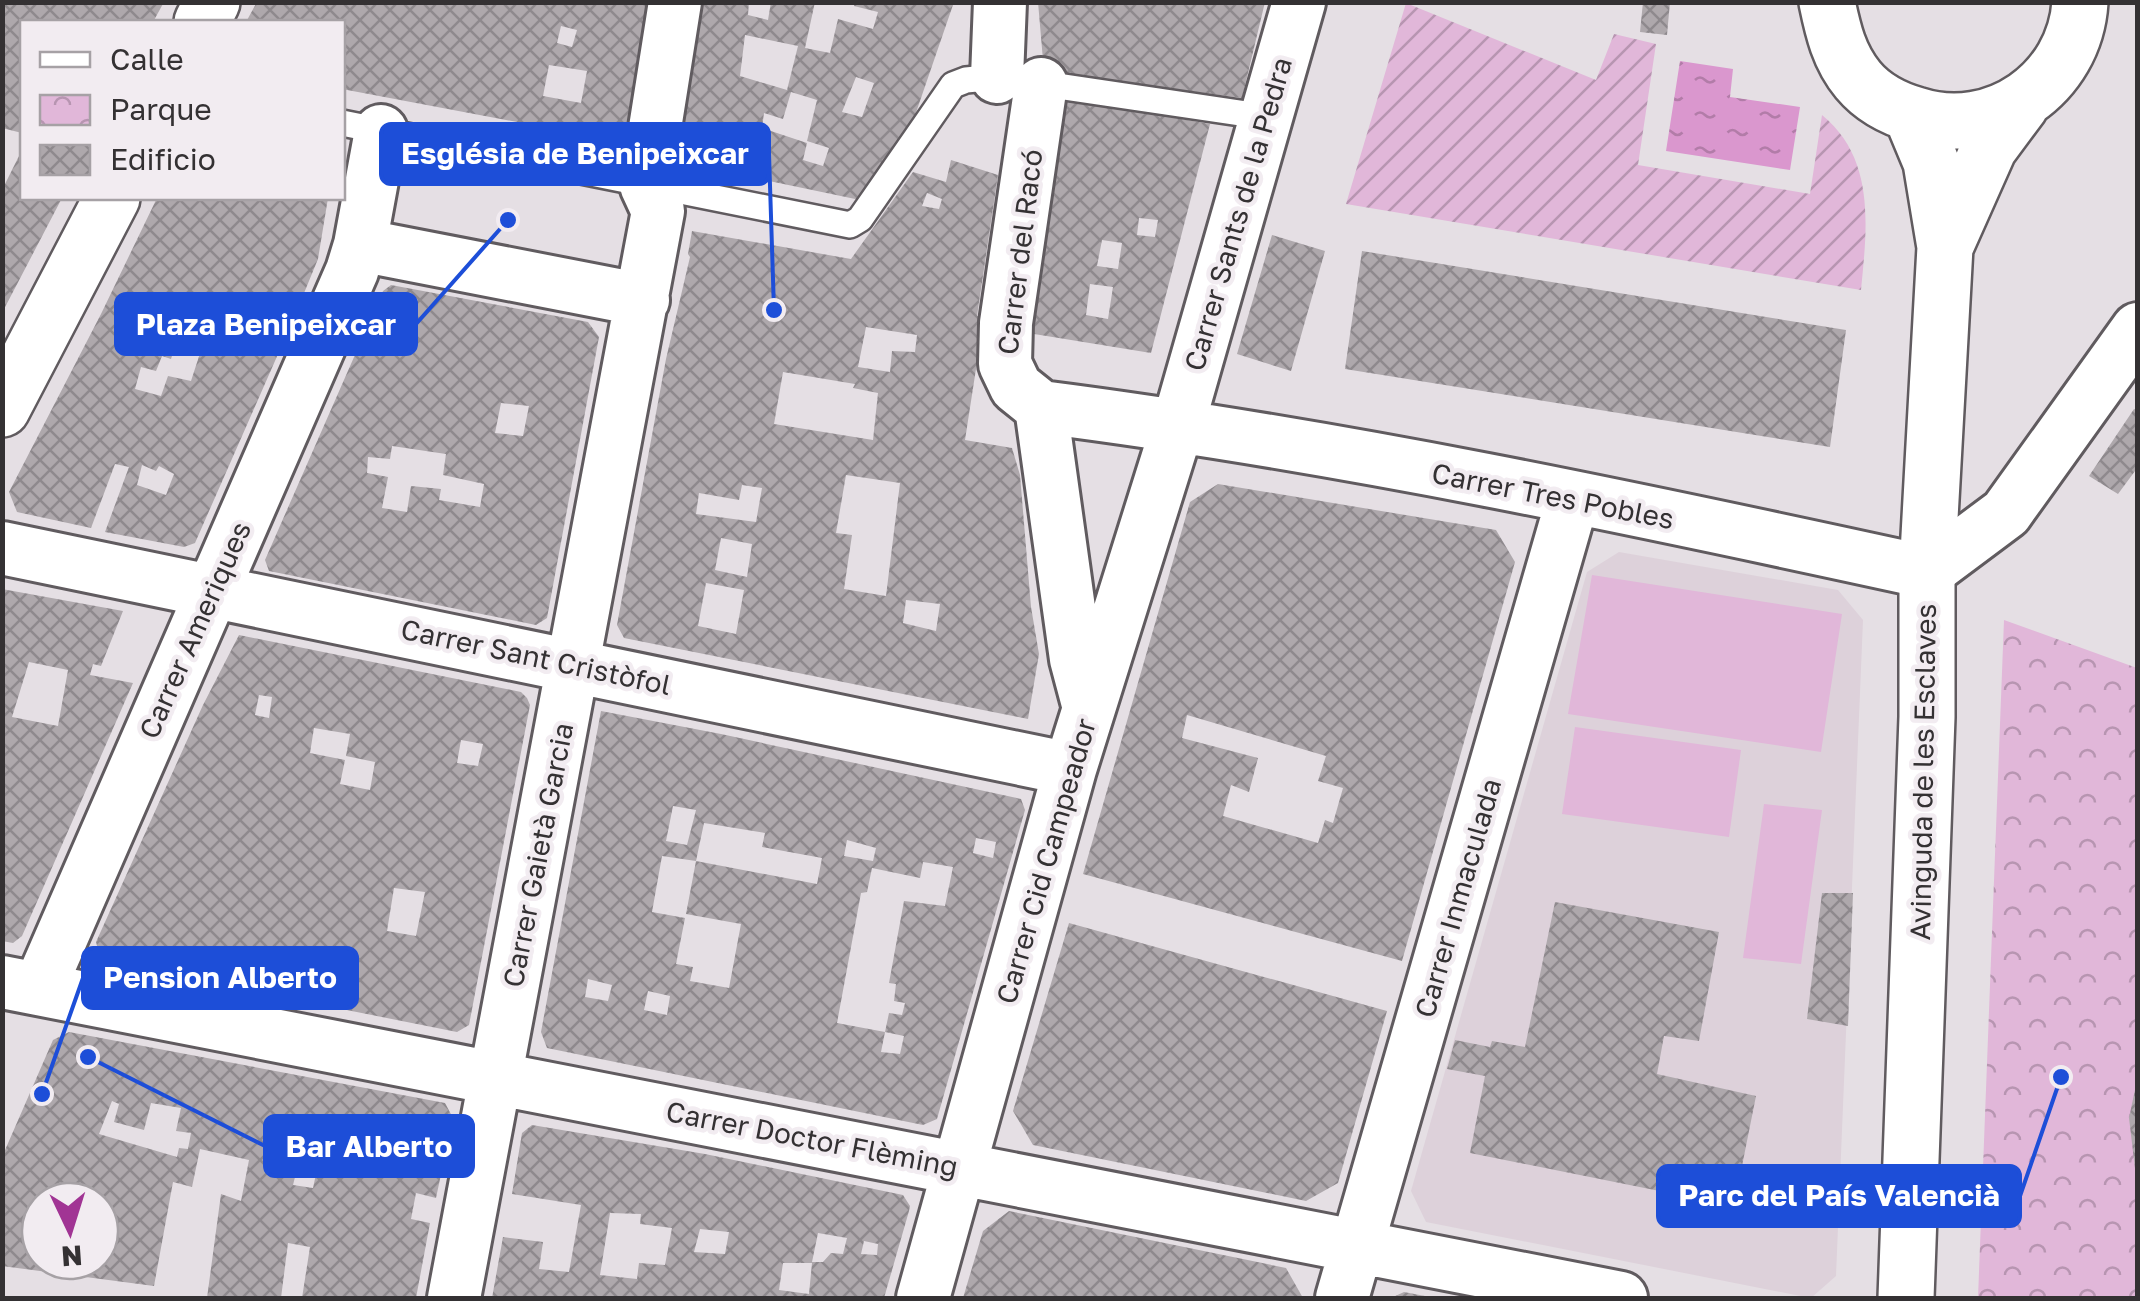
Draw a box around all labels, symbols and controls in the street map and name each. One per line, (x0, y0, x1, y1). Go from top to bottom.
legend (20, 20, 345, 200)
text: Calle (110, 41, 184, 77)
street label: Carrer Sants de la Pedra (1177, 53, 1298, 374)
text: Parque (110, 91, 212, 127)
callout: Església de Benipeixcar (381, 124, 769, 184)
text: Església de Benipeixcar (401, 135, 749, 171)
text: Edificio (110, 141, 216, 177)
street label: Carrer del Racó (991, 147, 1048, 357)
callout: Plaza Benipeixcar (116, 294, 416, 354)
text: Plaza Benipeixcar (136, 306, 397, 342)
street label: Carrer Tres Pobles (1429, 456, 1677, 535)
street label: Carrer Ameriques (132, 516, 257, 743)
street label: Avinguda de les Esclaves (1903, 603, 1942, 941)
street label: Carrer Sant Cristòfol (398, 612, 674, 701)
street label: Carrer Cid Campeador (989, 714, 1102, 1007)
street label: Carrer Gaietà Garcia (496, 720, 579, 990)
street label: Carrer Inmaculada (1408, 774, 1507, 1021)
callout: Pension Alberto (83, 948, 357, 1008)
text: Pension Alberto (103, 959, 337, 995)
street label: Carrer Doctor Flèming (663, 1094, 961, 1183)
callout: Bar Alberto (265, 1116, 473, 1176)
text: Bar Alberto (285, 1128, 453, 1164)
callout: Parc del País Valencià (1658, 1166, 2020, 1226)
text: Parc del País Valencià (1678, 1177, 2000, 1213)
north arrow (20, 1181, 120, 1281)
text: N (60, 1239, 84, 1274)

